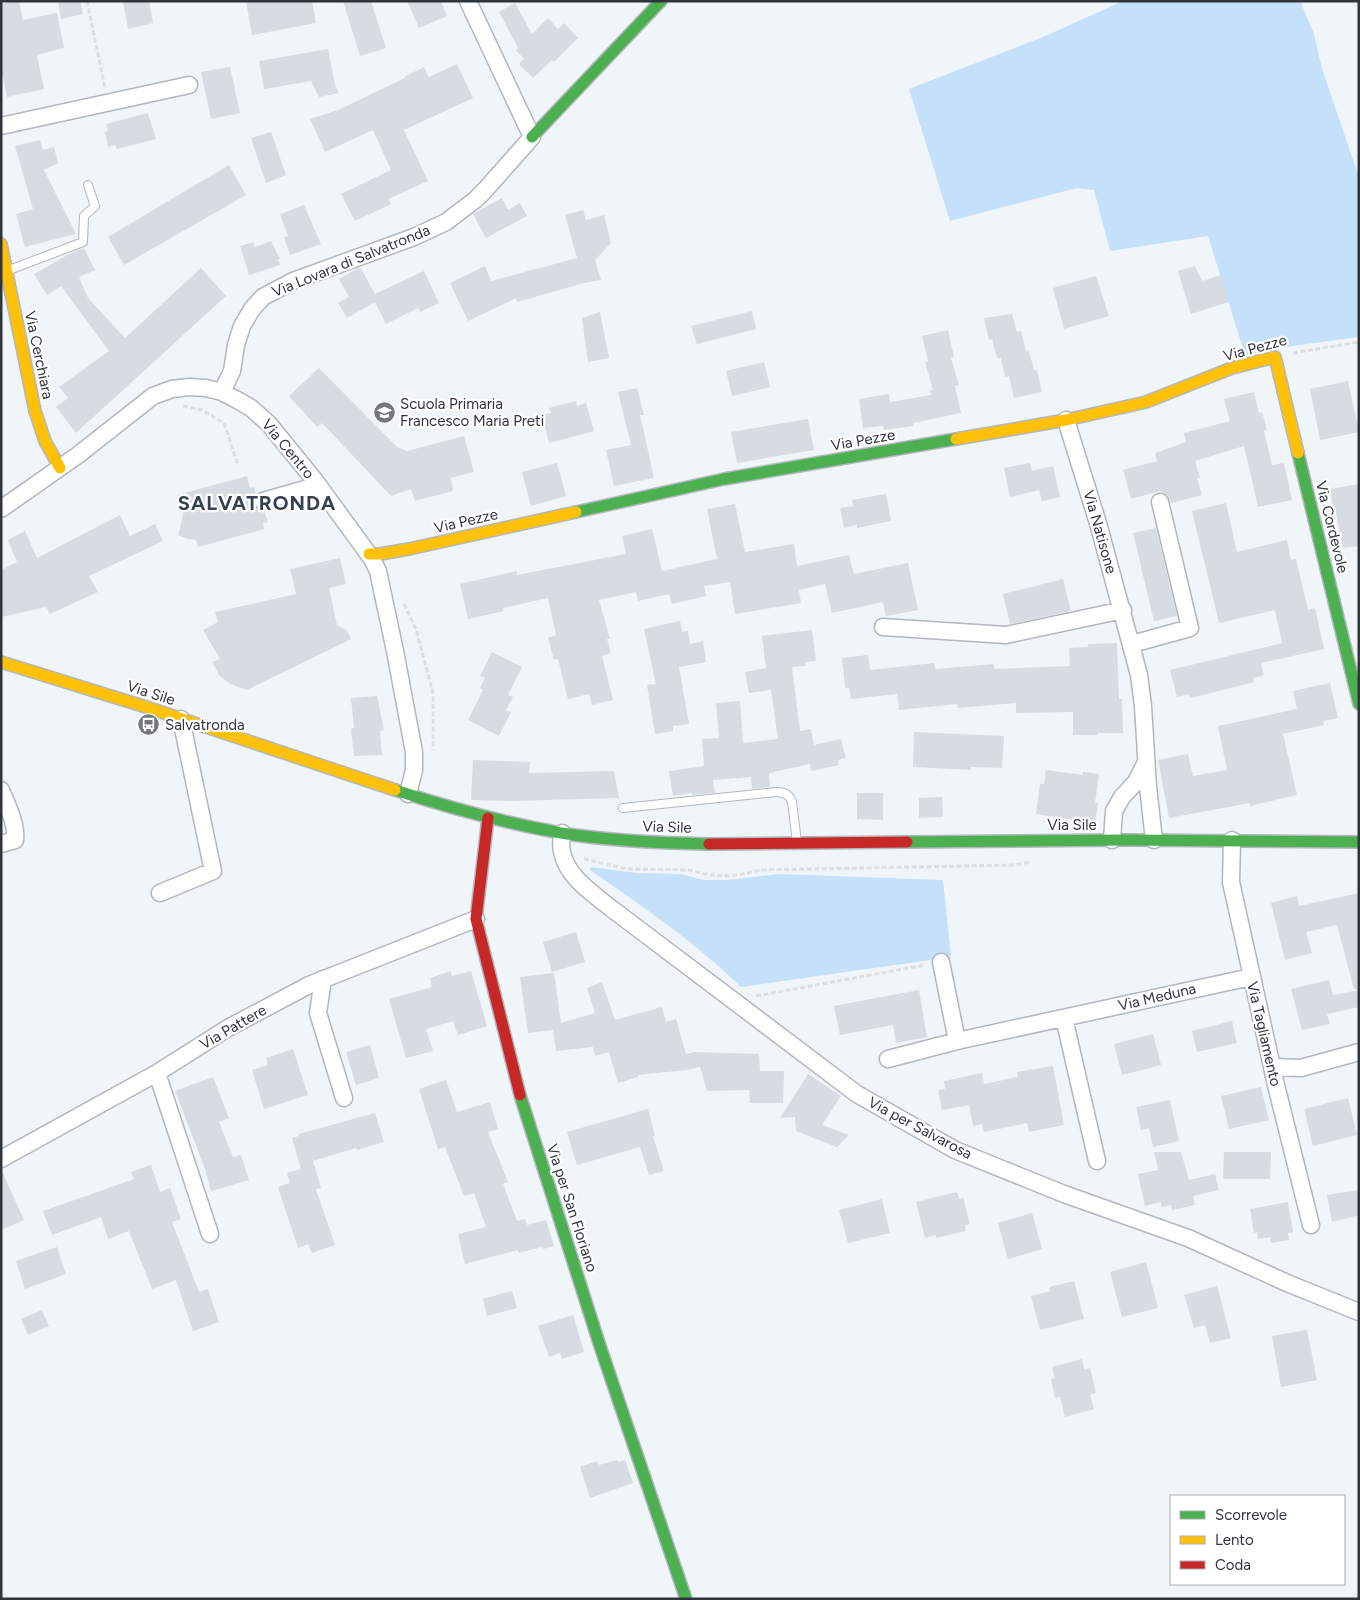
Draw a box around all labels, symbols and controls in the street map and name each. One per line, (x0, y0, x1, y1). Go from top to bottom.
street label: Via Lovara di Salvatronda (269, 221, 433, 301)
street label: Via Cerchiara (21, 309, 57, 401)
street label: Via Pezze (1221, 331, 1289, 365)
place label: Scuola Primaria Francesco Maria Preti (400, 395, 544, 430)
school or university icon: Scuola Primaria Francesco Maria Preti (372, 401, 396, 425)
street label: Via Centro (258, 416, 318, 483)
street label: Via Pezze (829, 426, 897, 454)
street label: Via Cordevole (1312, 479, 1352, 575)
street label: Via Natisone (1080, 488, 1120, 576)
district label: SALVATRONDA (178, 491, 336, 515)
street label: Via Pezze (432, 505, 500, 537)
street label: Via Sile (125, 677, 177, 709)
bus stop icon: Salvatronda (137, 713, 161, 737)
place label: Salvatronda (165, 716, 245, 734)
street label: Via Sile (1047, 816, 1097, 834)
street label: Via Sile (642, 817, 692, 837)
street label: Via Meduna (1116, 979, 1198, 1015)
street label: Via Tagliamento (1243, 980, 1285, 1089)
street label: Via Pattere (196, 1001, 270, 1053)
street label: Via per Salvarosa (865, 1093, 975, 1163)
street label: Via per San Floriano (543, 1142, 601, 1275)
legend (1170, 1495, 1345, 1585)
text: Scorrevole (1215, 1506, 1287, 1524)
text: Lento (1215, 1531, 1254, 1549)
text: Coda (1215, 1556, 1251, 1574)

